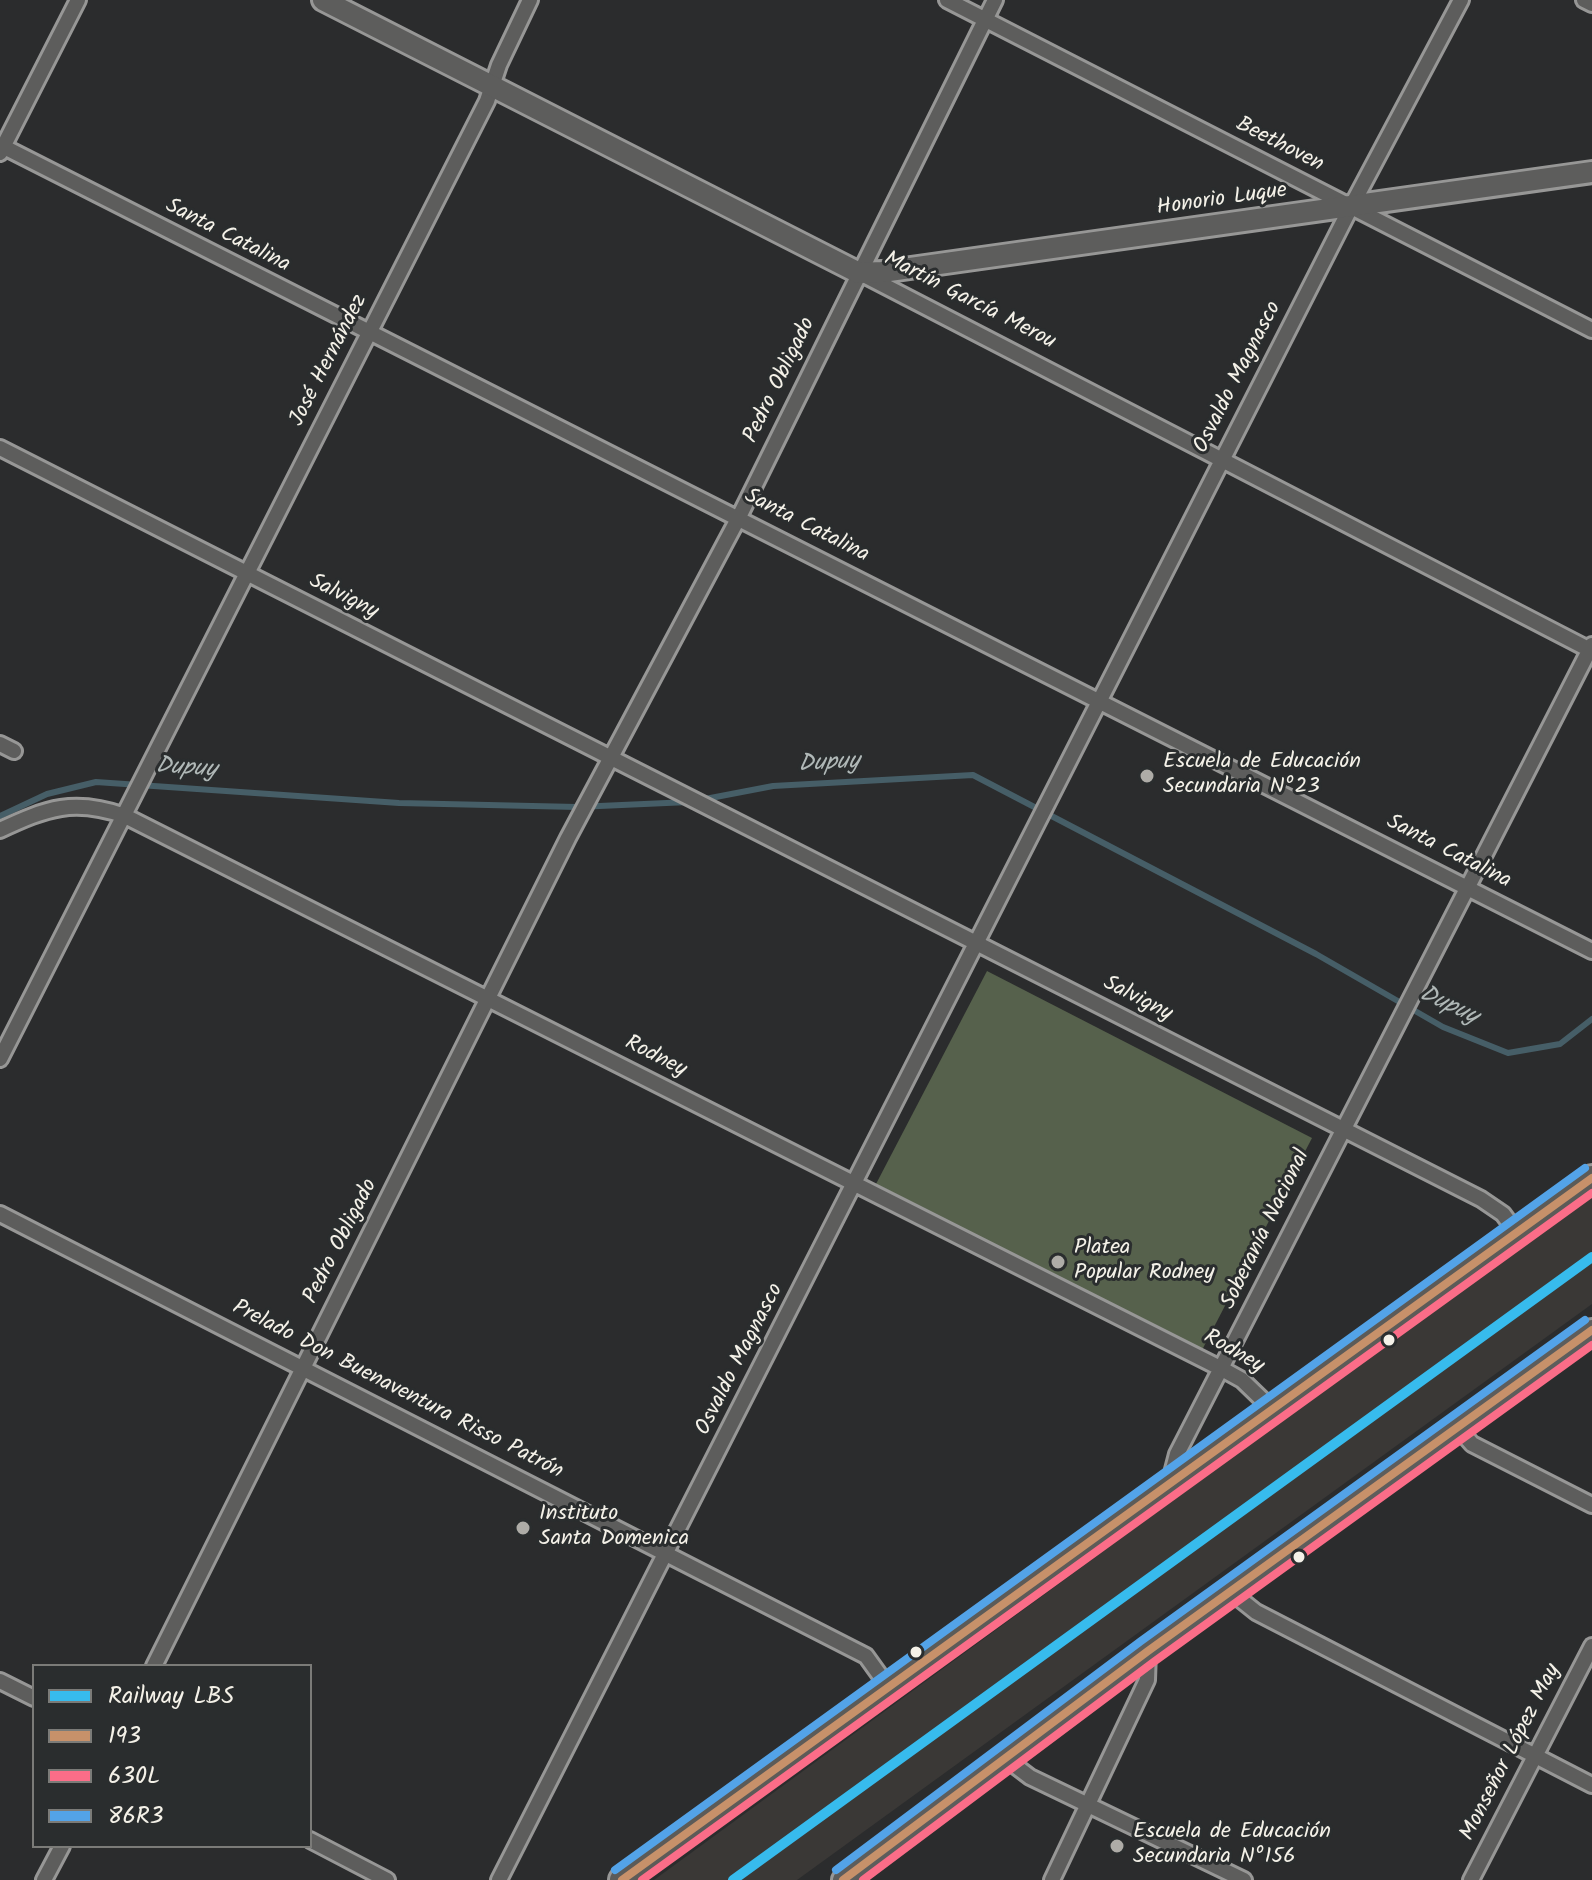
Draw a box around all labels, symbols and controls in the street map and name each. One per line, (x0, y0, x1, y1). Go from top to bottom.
street label: Beethoven (1231, 113, 1327, 179)
street label: Honorio Luque (1155, 179, 1289, 223)
street label: Santa Catalina (160, 194, 294, 280)
street label: Martín García Merou (879, 247, 1059, 357)
street label: José Hernández (285, 291, 375, 431)
street label: Osvaldo Magnasco (1189, 298, 1289, 458)
street label: Pedro Obligado (739, 314, 823, 448)
street label: Santa Catalina (739, 484, 873, 570)
street label: Salvigny (304, 569, 382, 627)
water label: Dupuy (798, 749, 860, 781)
place label: Escuela de Educación Secundaria Nº23 (1163, 750, 1361, 802)
water label: Dupuy (154, 753, 218, 787)
marker: Escuela de Educación Secundaria Nº23 (1138, 767, 1156, 785)
street label: Santa Catalina (1381, 810, 1515, 896)
street label: Salvigny (1098, 971, 1176, 1029)
water label: Dupuy (1414, 981, 1482, 1033)
street label: Rodney (620, 1031, 690, 1085)
street label: Soberanía Nacional (1217, 1146, 1317, 1314)
street label: Pedro Obligado (299, 1175, 385, 1309)
place label: Platea Popular Rodney (1074, 1236, 1215, 1288)
marker: Platea Popular Rodney (1049, 1253, 1067, 1271)
street label: Osvaldo Magnasco (691, 1280, 791, 1440)
street label: Prelado Don Buenaventura Risso Patrón (227, 1296, 567, 1486)
street label: Rodney (1198, 1325, 1268, 1381)
unlabelled marker (1381, 1332, 1397, 1348)
place label: Instituto Santa Domenica (539, 1502, 689, 1554)
marker: Instituto Santa Domenica (514, 1519, 532, 1537)
unlabelled marker (1291, 1549, 1307, 1565)
unlabelled marker (908, 1644, 924, 1660)
street label: Monseñor López May (1456, 1660, 1568, 1846)
legend (32, 1664, 312, 1848)
text: Railway LBS (108, 1677, 234, 1716)
text: 193 (108, 1717, 141, 1756)
text: 630L (108, 1757, 160, 1796)
text: 86R3 (108, 1797, 164, 1836)
place label: Escuela de Educación Secundaria Nº156 (1133, 1820, 1331, 1872)
marker: Escuela de Educación Secundaria Nº156 (1108, 1837, 1126, 1855)

